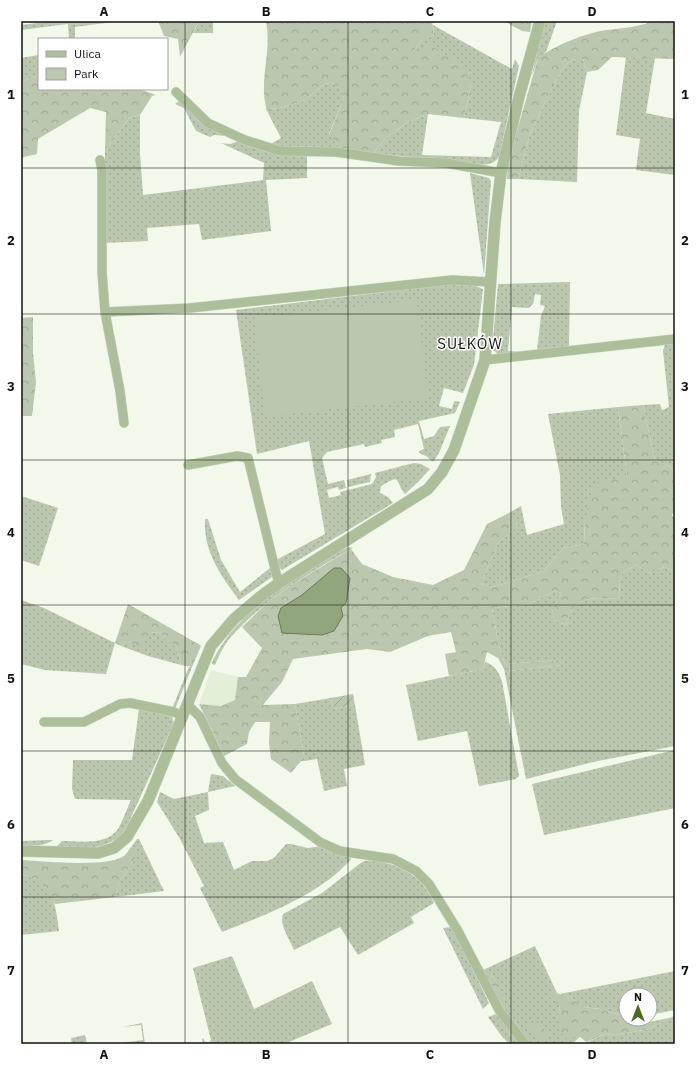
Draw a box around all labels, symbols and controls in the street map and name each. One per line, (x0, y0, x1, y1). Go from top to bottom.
text: A (100, 3, 109, 20)
text: B (262, 3, 271, 20)
text: C (426, 3, 435, 20)
text: D (587, 3, 597, 20)
legend (38, 38, 168, 90)
text: Ulica (74, 46, 101, 61)
text: Park (74, 66, 99, 81)
text: 1 (7, 86, 15, 103)
text: 1 (681, 86, 689, 103)
text: 2 (7, 232, 15, 249)
text: 2 (681, 232, 689, 249)
district label: SUŁKÓW (437, 334, 503, 353)
text: 3 (7, 378, 15, 395)
text: 3 (681, 378, 689, 395)
text: 4 (7, 524, 15, 541)
text: 4 (681, 524, 689, 541)
text: 5 (7, 670, 15, 687)
text: 5 (681, 670, 689, 687)
text: 6 (7, 816, 15, 833)
text: 6 (681, 816, 689, 833)
text: 7 (7, 962, 15, 979)
text: 7 (681, 962, 689, 979)
north arrow (618, 987, 658, 1027)
text: N (634, 990, 642, 1004)
text: A (100, 1046, 109, 1063)
text: B (262, 1046, 271, 1063)
text: C (426, 1046, 435, 1063)
text: D (587, 1046, 597, 1063)

